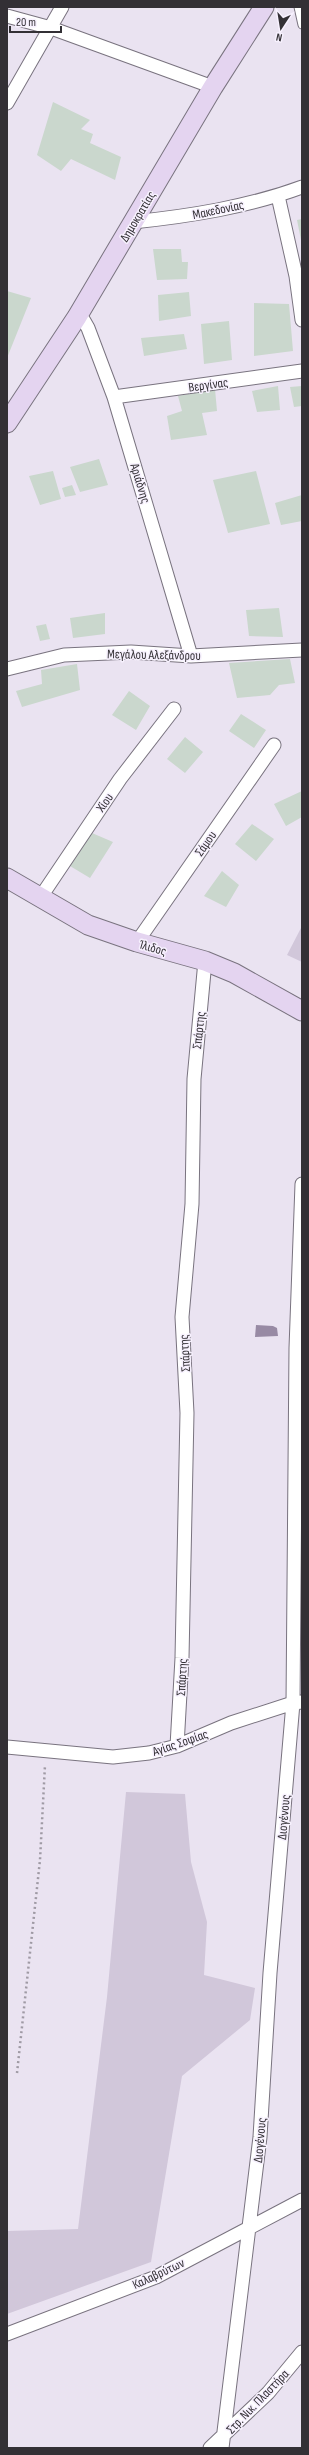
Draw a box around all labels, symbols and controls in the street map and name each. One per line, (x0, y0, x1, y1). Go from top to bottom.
scale bar (10, 8, 61, 34)
north arrow (261, 8, 301, 48)
text: 20 m (16, 15, 36, 30)
text: N (275, 30, 283, 44)
street label: Δημοκρατίας (116, 188, 159, 245)
street label: Μακεδονίας (191, 197, 245, 223)
street label: Βεργίνας (187, 374, 229, 396)
street label: Αριάδνης (126, 460, 154, 505)
street label: Μεγάλου Αλεξάνδρου (107, 646, 201, 664)
street label: Χίου (92, 790, 117, 816)
street label: Σάμου (192, 828, 220, 859)
street label: Ίλιδος (136, 936, 168, 959)
street label: Σπάρτης (189, 1011, 209, 1050)
street label: Σπάρτης (176, 1334, 194, 1372)
street label: Σπάρτης (173, 1658, 191, 1696)
street label: Αγίας Σοφίας (149, 1726, 210, 1760)
street label: Διογένους (274, 1794, 294, 1840)
street label: Διογένους (250, 2117, 270, 2163)
street label: Καλαβρύτων (130, 2255, 187, 2293)
street label: Στρ. Νικ. Πλαστήρα (223, 2366, 293, 2437)

